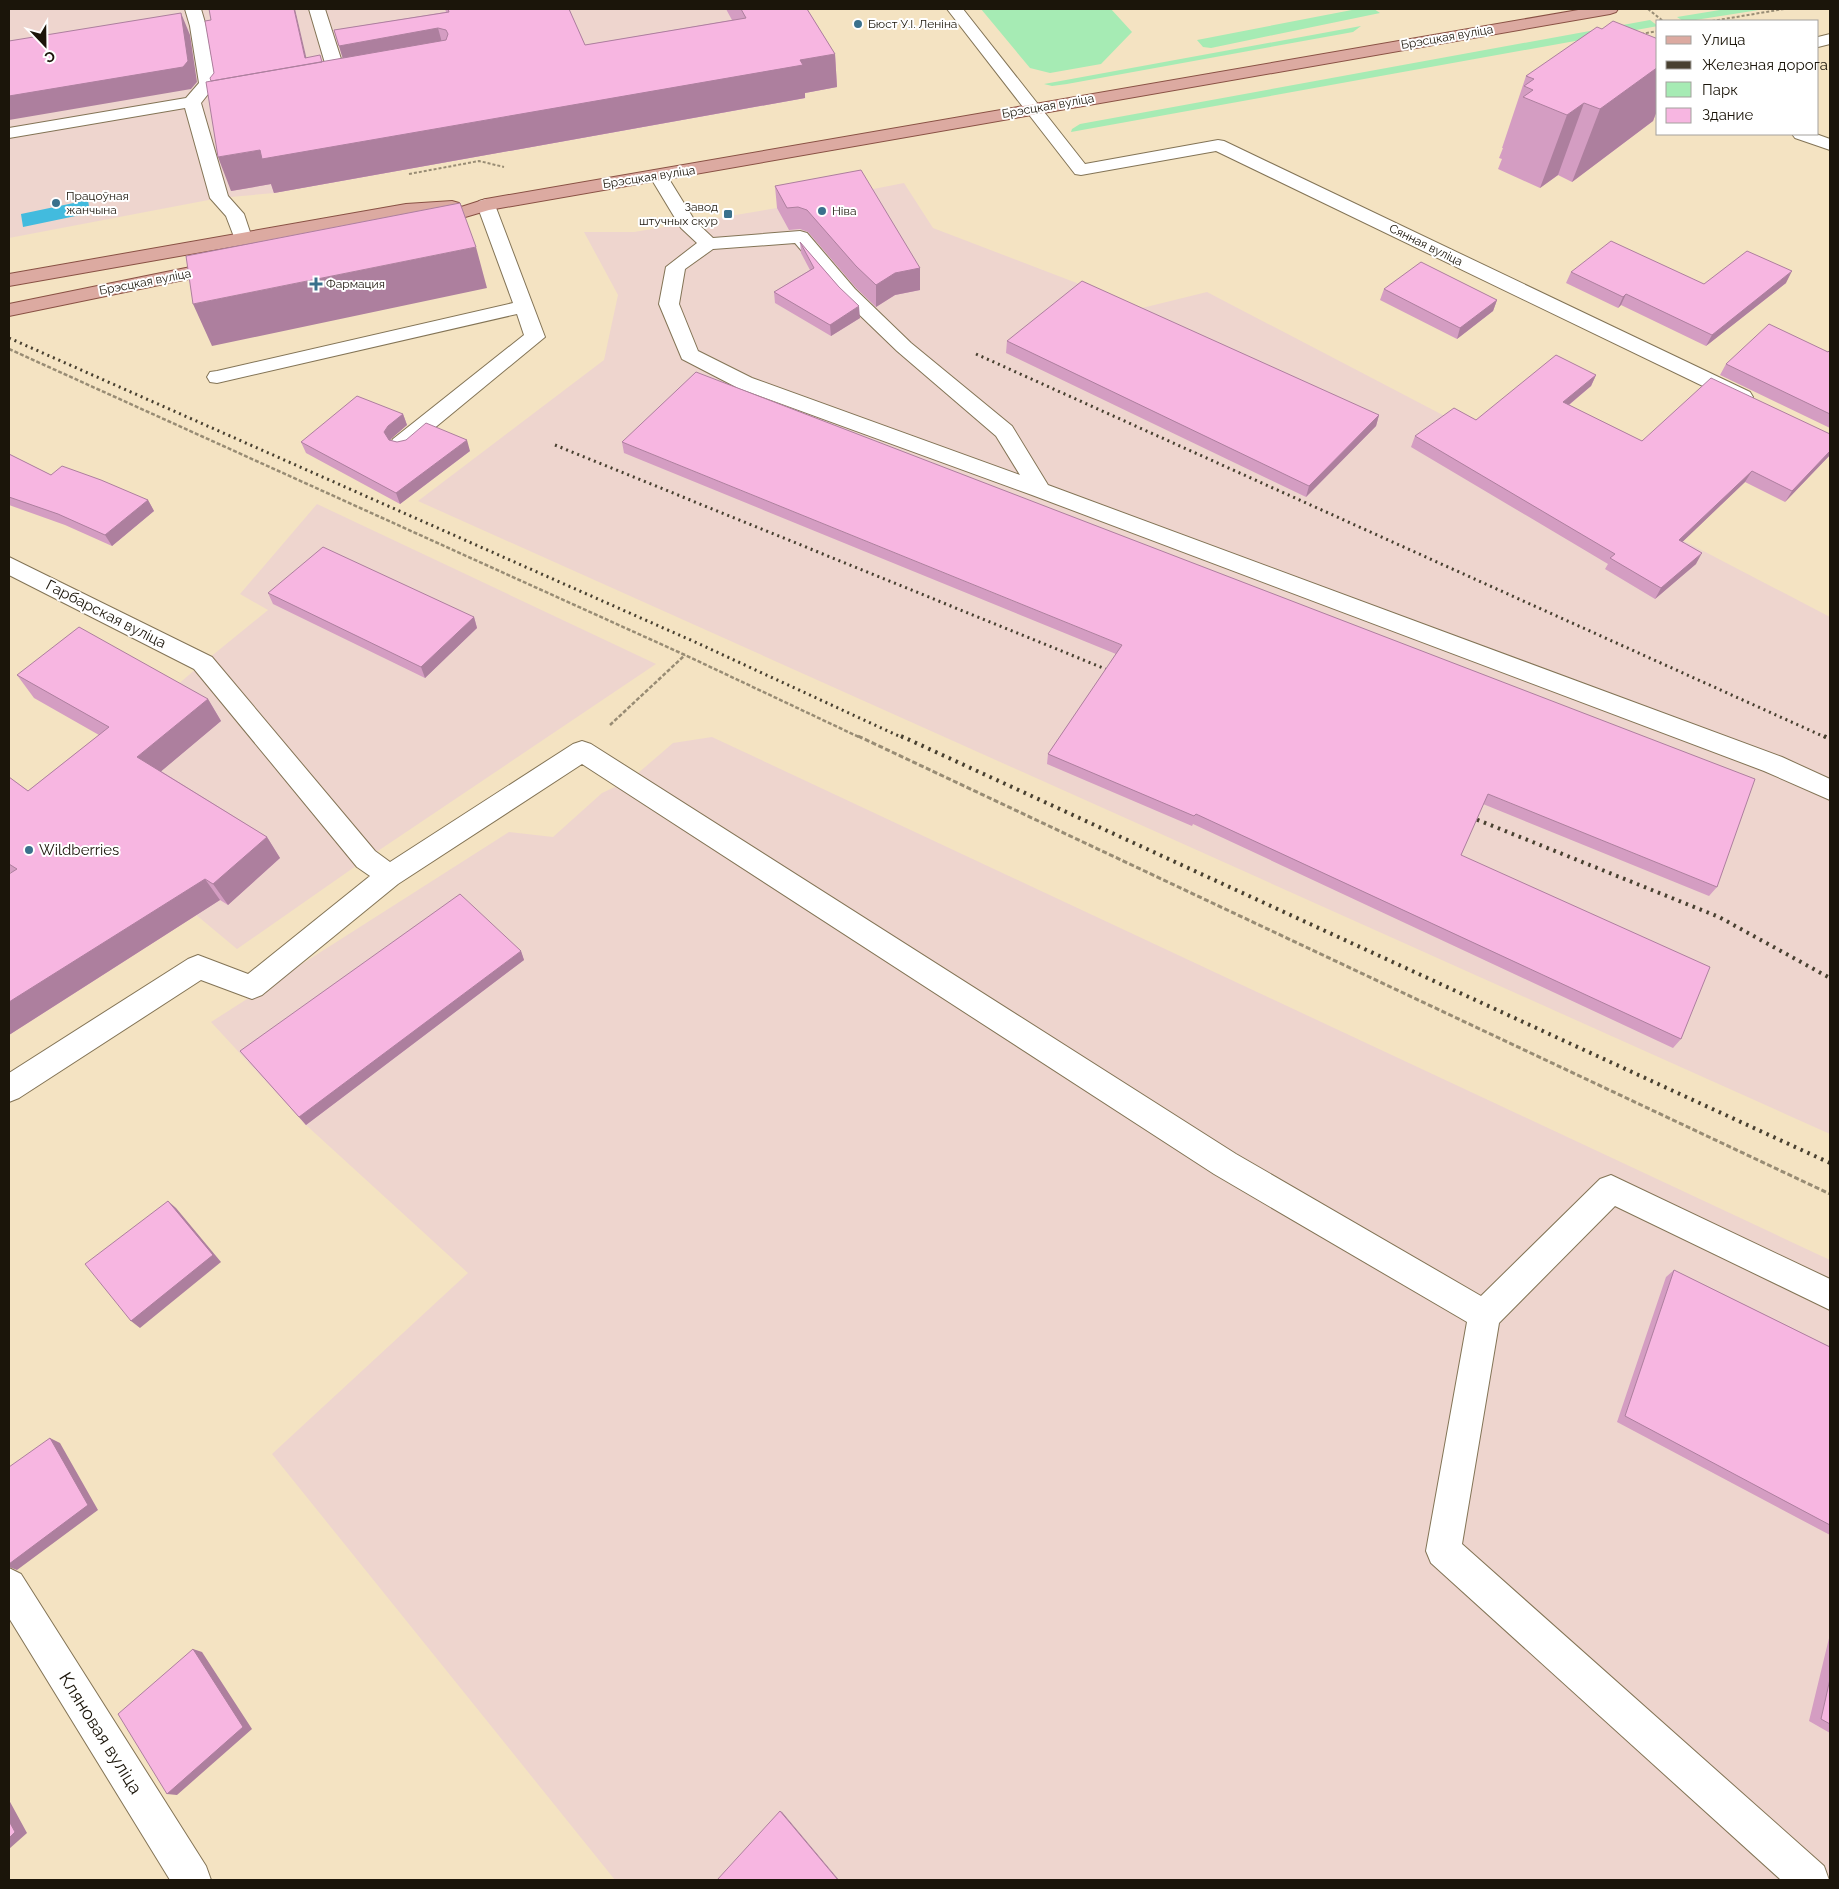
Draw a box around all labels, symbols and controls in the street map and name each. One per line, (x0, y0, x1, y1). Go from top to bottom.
place label: Бюст У.І. Леніна (868, 17, 957, 31)
marker: Бюст У.І. Леніна (852, 18, 864, 30)
north arrow (20, 20, 70, 70)
legend (1656, 20, 1819, 135)
street label: Брэсцкая вуліца (1400, 22, 1494, 52)
text: Улица (1702, 31, 1746, 49)
text: С (42, 48, 57, 66)
text: Железная дорога (1702, 56, 1828, 74)
text: Парк (1702, 81, 1738, 99)
street label: Брэсцкая вуліца (1001, 91, 1095, 121)
text: Здание (1702, 106, 1754, 124)
street label: Брэсцкая вуліца (602, 163, 696, 191)
place label: Працоўная жанчына (66, 189, 129, 217)
marker: Працоўная жанчына (50, 197, 62, 209)
place label: Завод штучных скур (639, 200, 718, 228)
place label: Ніва (832, 204, 856, 218)
marker: Ніва (816, 205, 828, 217)
marker: Завод штучных скур (722, 208, 734, 220)
street label: Сянная вуліца (1387, 221, 1465, 269)
street label: Брэсцкая вуліца (98, 266, 192, 298)
place label: Фармация (326, 277, 385, 291)
marker: Фармация (310, 278, 322, 290)
street label: Гарбарская вуліца (43, 576, 169, 652)
place label: Wildberries (39, 841, 119, 859)
marker: Wildberries (23, 844, 35, 856)
street label: Кляновая вуліца (55, 1668, 147, 1798)

